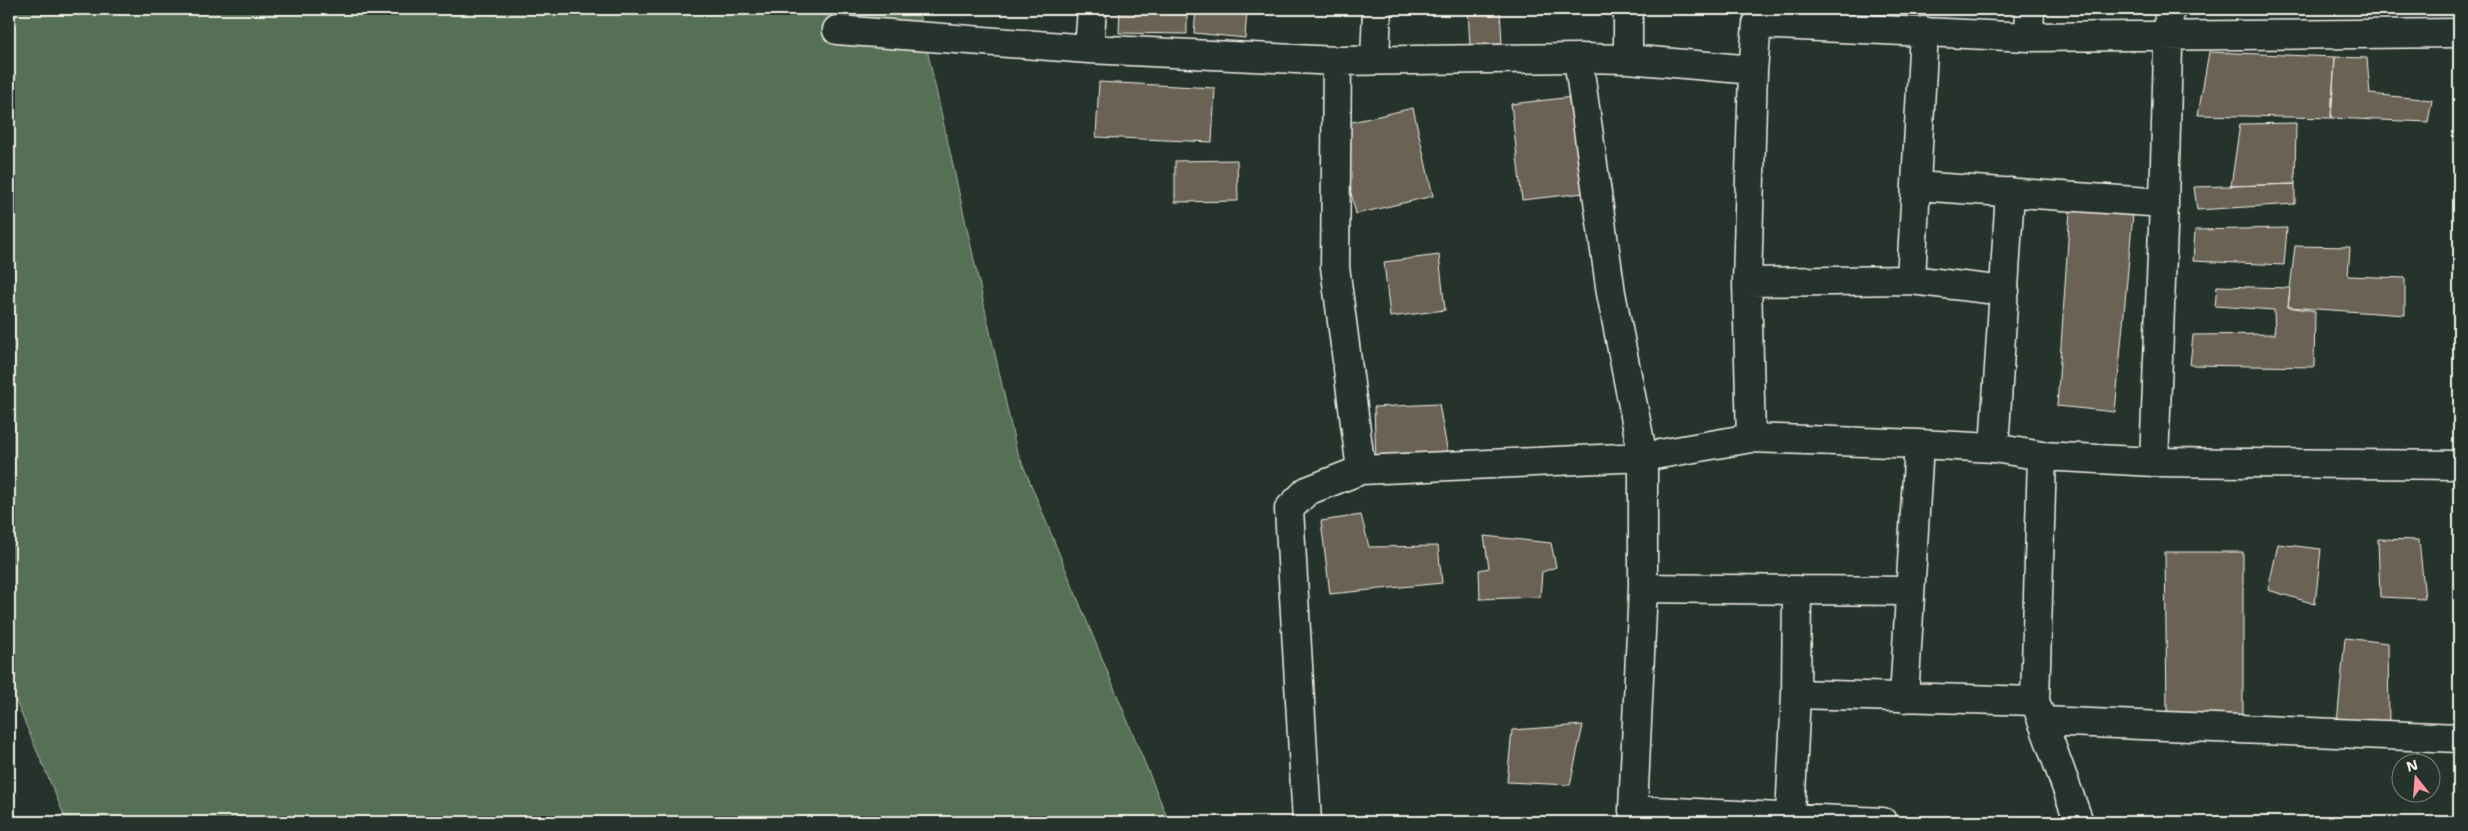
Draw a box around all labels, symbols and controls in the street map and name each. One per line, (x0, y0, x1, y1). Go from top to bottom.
north arrow (2390, 754, 2440, 804)
text: N (2404, 755, 2420, 776)

